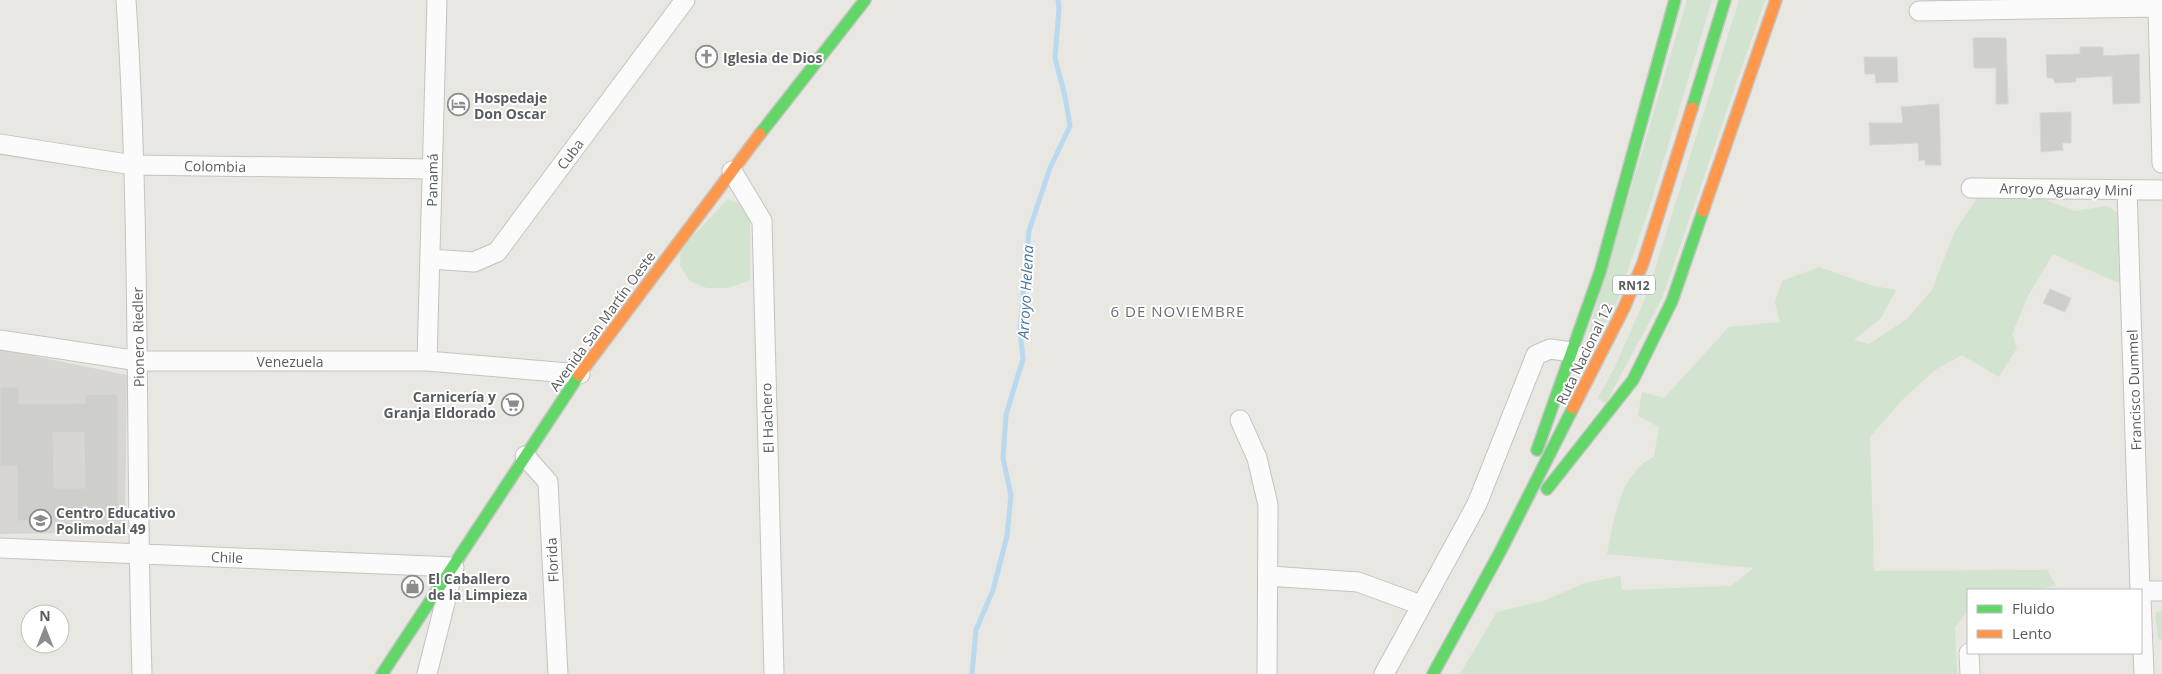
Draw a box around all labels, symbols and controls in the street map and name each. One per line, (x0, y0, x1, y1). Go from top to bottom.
church icon: Iglesia de Dios (695, 45, 719, 69)
place label: Iglesia de Dios (723, 48, 822, 67)
place label: Hospedaje Don Oscar (474, 88, 547, 123)
hotel icon: Hospedaje Don Oscar (446, 93, 470, 117)
street label: Cuba (552, 135, 588, 173)
street label: Panamá (422, 153, 442, 207)
street label: Colombia (184, 156, 246, 176)
street label: Arroyo Aguaray Miní (1999, 178, 2133, 200)
water label: Arroyo Helena (1013, 244, 1037, 340)
street label: Avenida San Martín Oeste (545, 247, 659, 395)
road number: RN12 (1613, 276, 1655, 294)
street label: Pionero Riedler (128, 286, 148, 387)
street label: Ruta Nacional 12 (1551, 300, 1617, 408)
district label: 6 DE NOVIEMBRE (1111, 301, 1245, 321)
street label: Francisco Dummel (2122, 329, 2146, 451)
street label: Venezuela (257, 352, 323, 371)
street label: El Hachero (756, 383, 778, 453)
place label: Carnicería y Granja Eldorado (384, 387, 496, 422)
supermarket icon: Carnicería y Granja Eldorado (500, 392, 524, 416)
place label: Centro Educativo Polimodal 49 (56, 503, 176, 538)
school or university icon: Centro Educativo Polimodal 49 (28, 508, 52, 532)
street label: Florida (541, 537, 563, 583)
street label: Chile (211, 547, 244, 567)
place label: El Caballero de la Limpieza (428, 569, 528, 604)
shop icon: El Caballero de la Limpieza (400, 574, 424, 598)
legend (1967, 589, 2142, 654)
text: Fluido (2012, 598, 2055, 618)
north arrow (20, 604, 70, 654)
text: N (39, 606, 51, 625)
text: Lento (2012, 623, 2052, 643)

